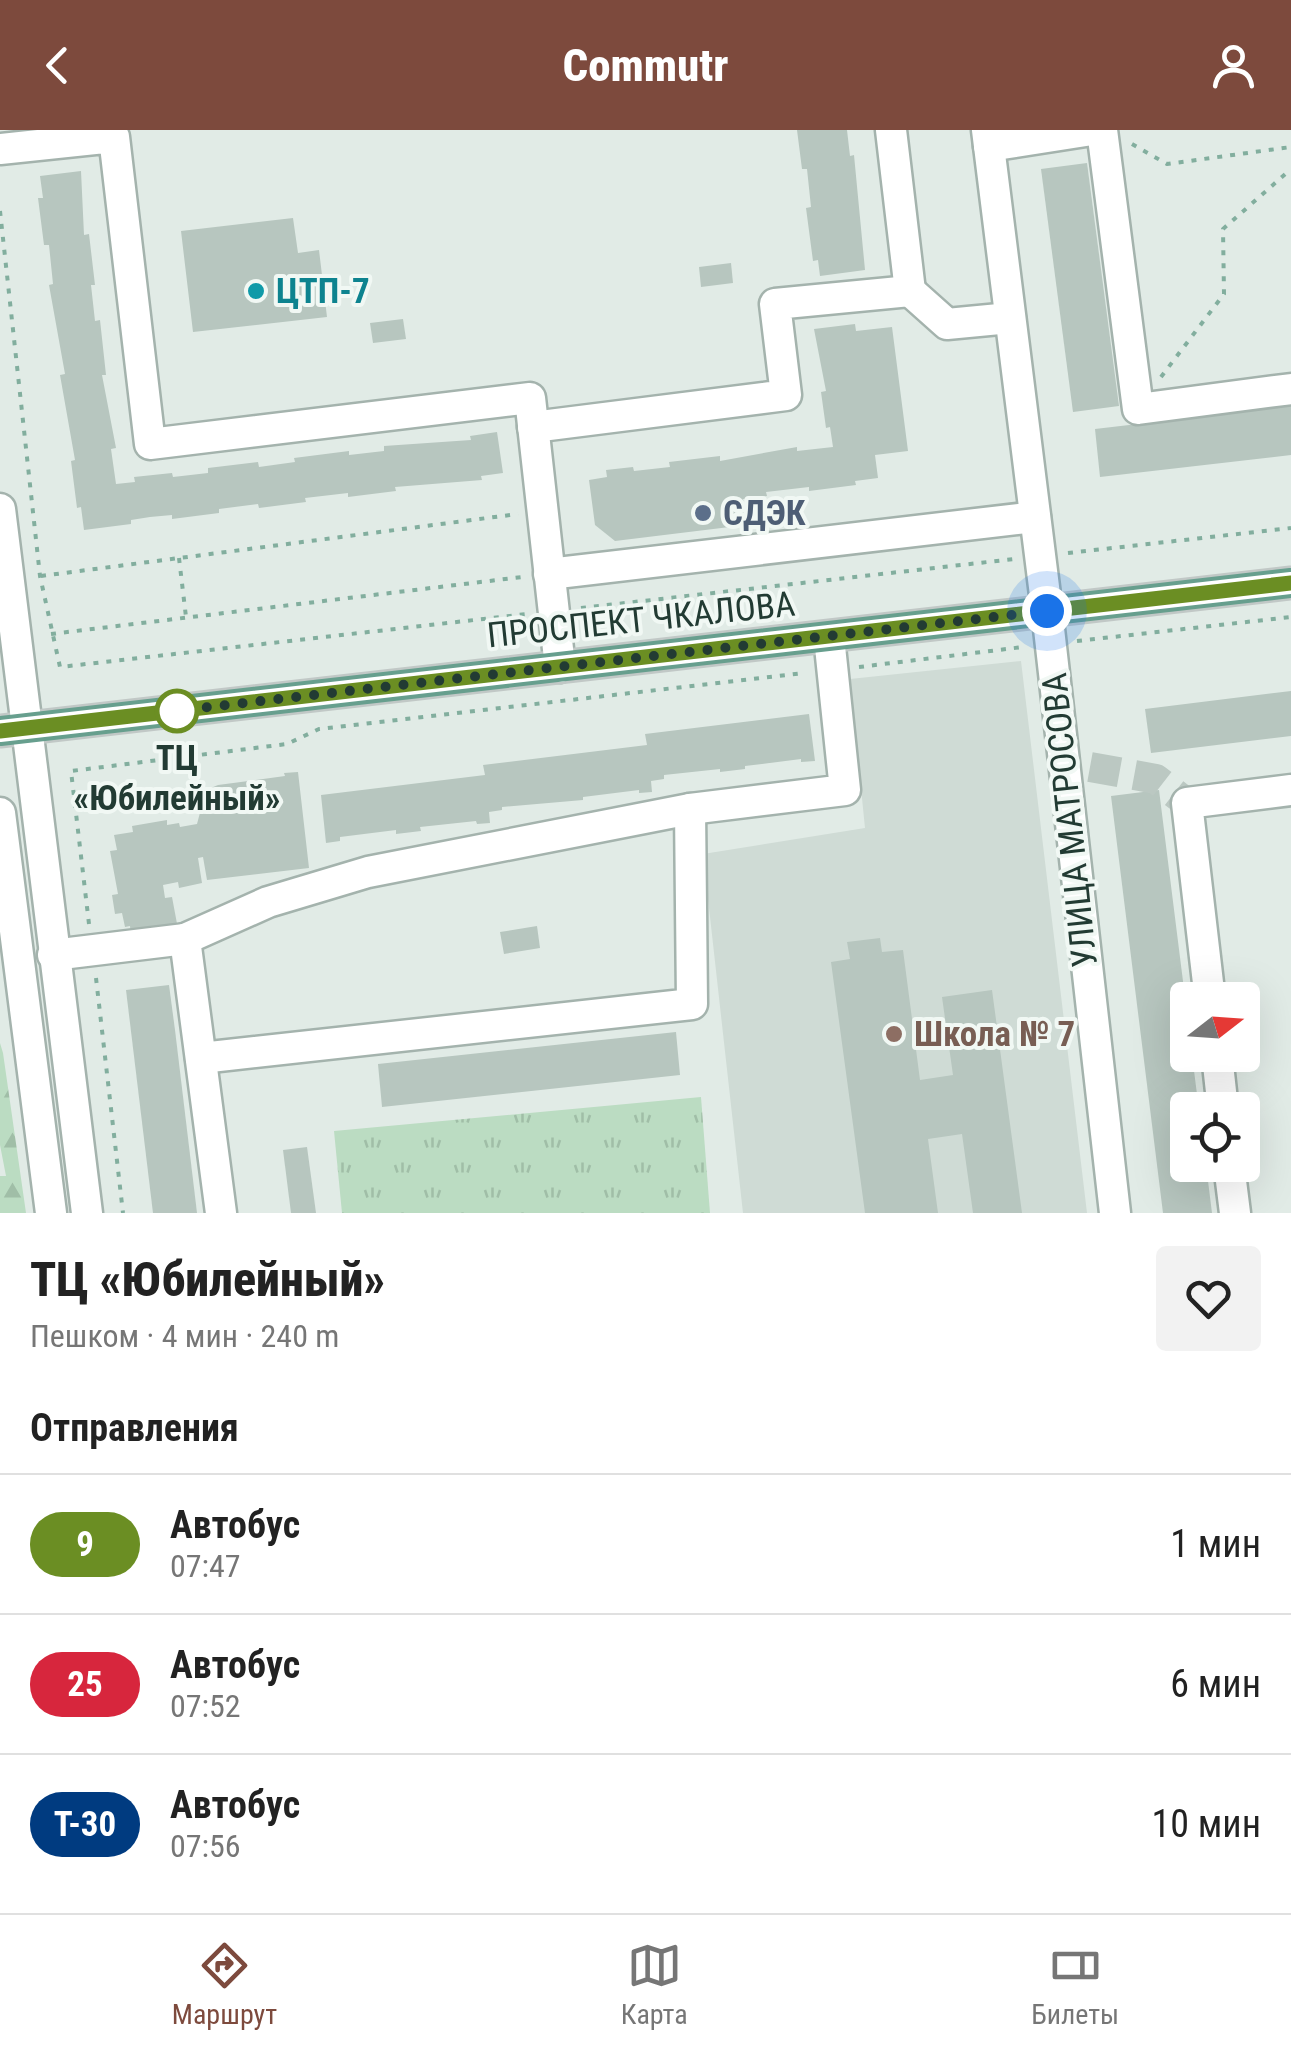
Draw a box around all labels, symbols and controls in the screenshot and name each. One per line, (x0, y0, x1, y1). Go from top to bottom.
icon: back (30, 38, 85, 93)
icon: person (1206, 38, 1261, 93)
text: Commutr (563, 39, 728, 92)
place label: ЦТП-7 (276, 271, 370, 312)
marker: ЦТП-7 (245, 280, 267, 302)
place label: СДЭК (723, 493, 806, 534)
marker: СДЭК (692, 502, 714, 524)
street label: ПРОСПЕКТ ЧКАЛОВА (485, 583, 797, 657)
your location (1022, 586, 1072, 636)
street label: УЛИЦА МАТРОСОВА (1034, 671, 1106, 969)
marker: ТЦ «Юбилейный» (156, 690, 198, 732)
place label: ТЦ «Юбилейный» (73, 738, 281, 819)
north arrow (1170, 982, 1260, 1072)
map controls (1170, 982, 1260, 1182)
place label: Школа № 7 (914, 1014, 1075, 1055)
marker: Школа № 7 (883, 1023, 905, 1045)
button: locate (1170, 1092, 1260, 1182)
button: heart (1156, 1246, 1261, 1351)
text: ТЦ «Юбилейный» (30, 1251, 385, 1308)
text: Пешком · 4 мин · 240 m (30, 1317, 339, 1355)
text: Отправления (30, 1406, 239, 1450)
text: Автобус (170, 1503, 300, 1547)
text: 1 мин (1170, 1522, 1261, 1566)
text: 9 (76, 1524, 94, 1565)
text: 07:47 (170, 1547, 241, 1585)
text: Автобус (170, 1643, 300, 1687)
text: 6 мин (1170, 1662, 1261, 1706)
text: 25 (67, 1664, 103, 1705)
text: 07:52 (170, 1687, 241, 1725)
text: Автобус (170, 1783, 300, 1827)
text: 10 мин (1152, 1802, 1261, 1846)
text: Т-30 (54, 1804, 116, 1845)
text: 07:56 (170, 1827, 241, 1865)
tab: Маршрут (172, 1938, 277, 2031)
tab: Карта (621, 1938, 688, 2031)
tab: Билеты (1031, 1938, 1119, 2031)

